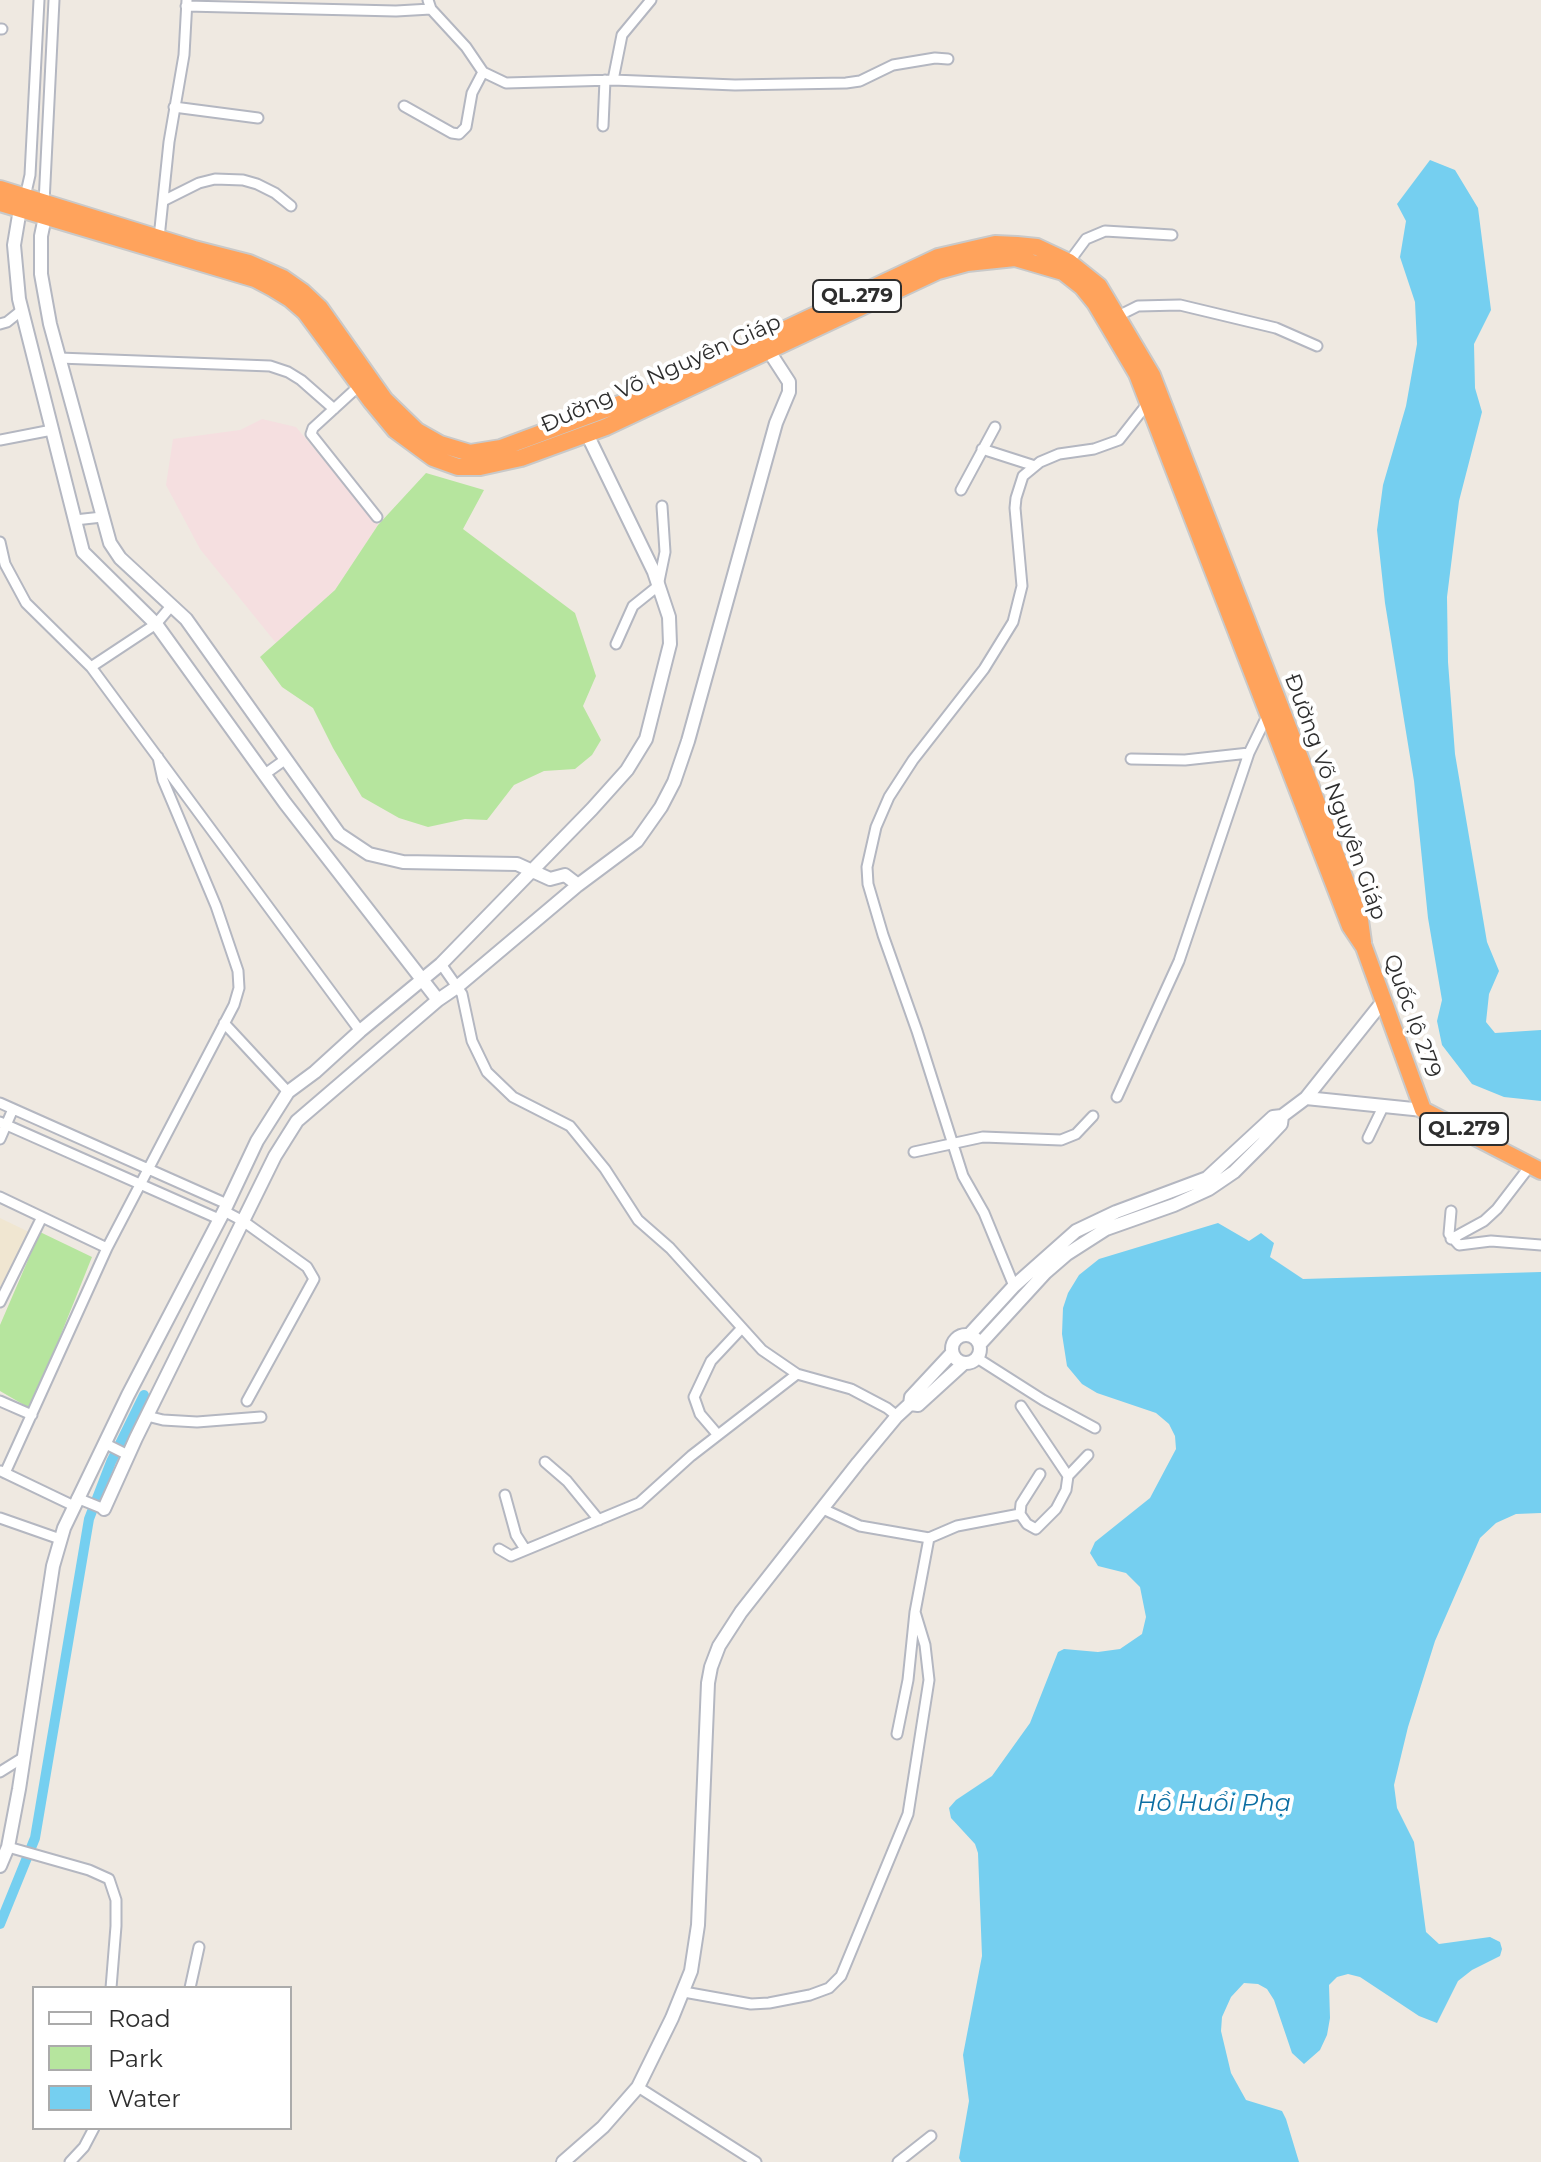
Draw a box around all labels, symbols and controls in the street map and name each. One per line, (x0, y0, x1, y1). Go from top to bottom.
road number: QL.279 (813, 280, 901, 312)
street label: Đường Võ Nguyên Giáp (537, 309, 785, 439)
street label: Đường Võ Nguyên Giáp (1278, 670, 1392, 924)
street label: Quốc lộ 279 (1377, 951, 1447, 1081)
road number: QL.279 (1420, 1113, 1508, 1145)
water label: Hồ Huổi Phạ (1137, 1790, 1291, 1818)
legend (32, 1986, 292, 2130)
text: Road (108, 2004, 171, 2033)
text: Park (108, 2044, 163, 2073)
text: Water (108, 2084, 181, 2113)

